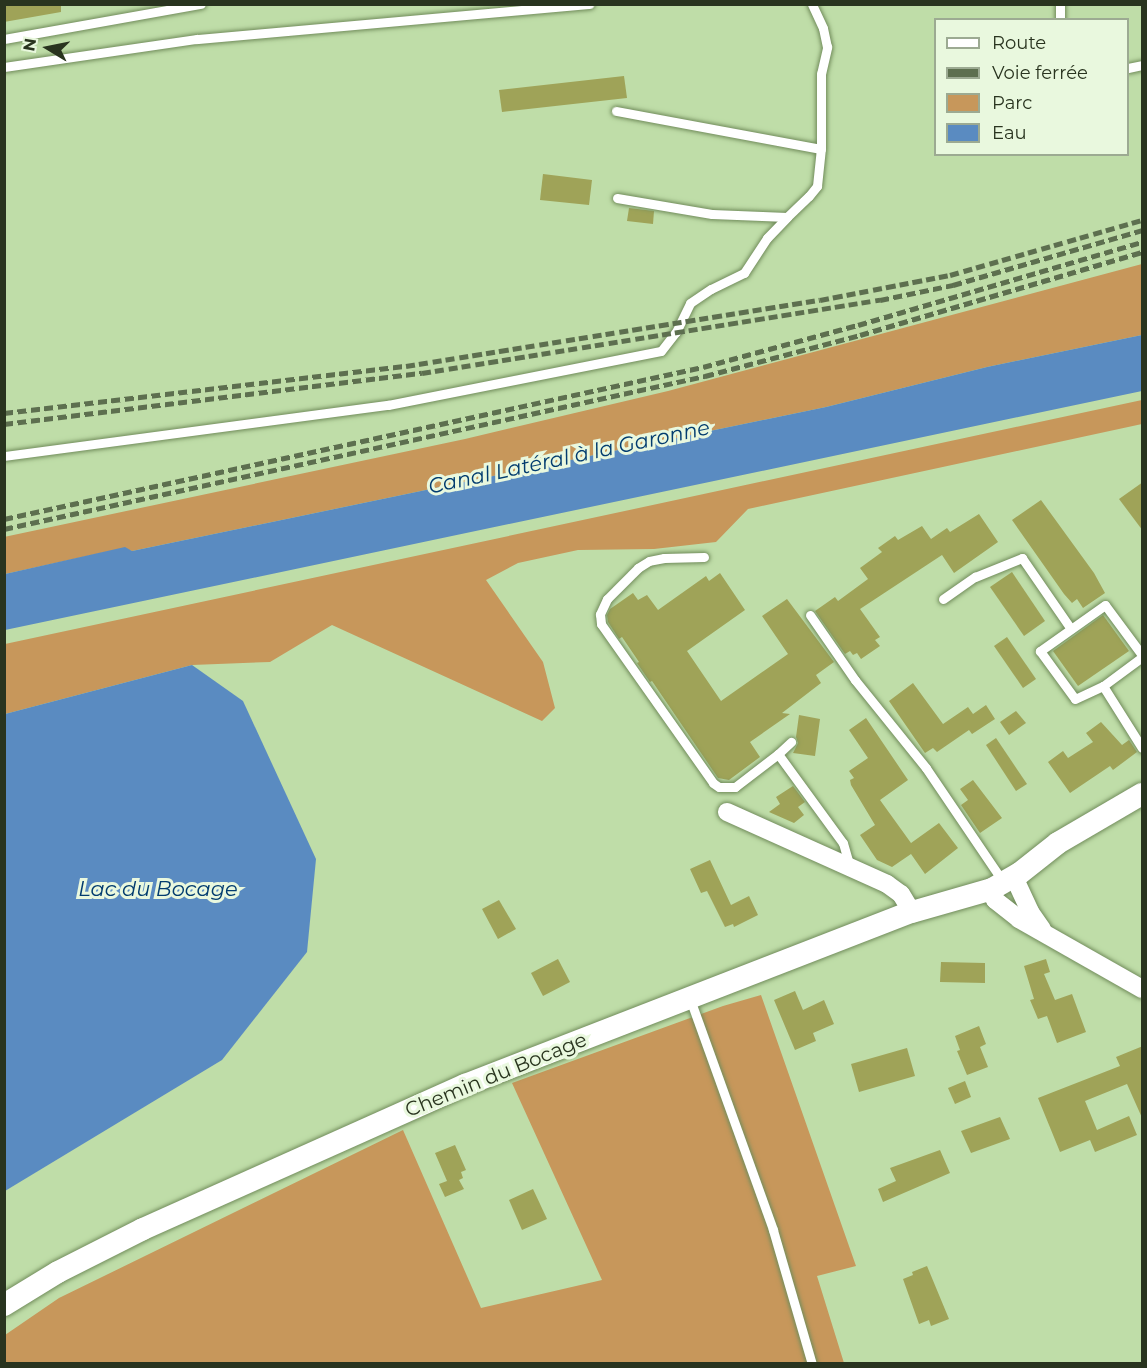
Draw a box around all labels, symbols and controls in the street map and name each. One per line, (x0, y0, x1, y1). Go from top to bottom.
north arrow (18, 18, 78, 78)
legend (934, 18, 1129, 156)
text: Route (992, 32, 1046, 54)
text: N (19, 37, 40, 53)
text: Voie ferrée (992, 62, 1088, 84)
text: Parc (992, 92, 1032, 114)
text: Eau (992, 122, 1027, 144)
water label: Canal Latéral à la Garonne (426, 415, 712, 499)
water label: Lac du Bocage (78, 876, 238, 902)
street label: Chemin du Bocage (402, 1028, 590, 1122)

